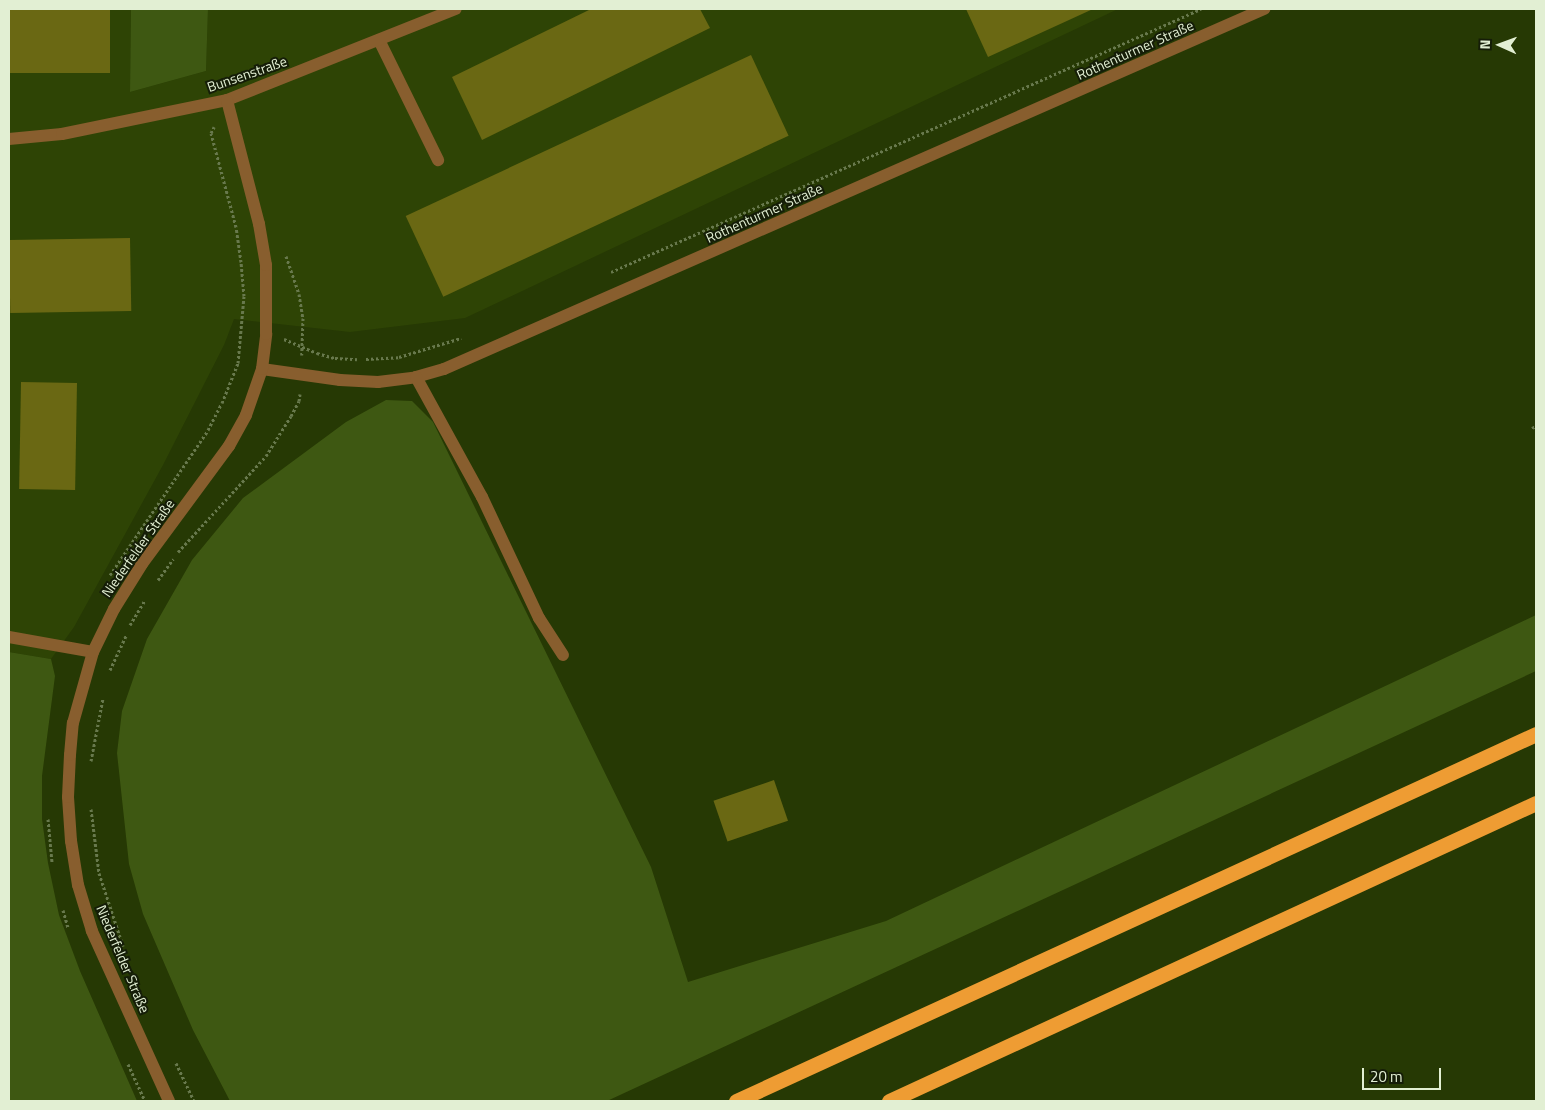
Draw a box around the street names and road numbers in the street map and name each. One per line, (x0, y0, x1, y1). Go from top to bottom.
street label: Rothenturmer Straße (1074, 17, 1196, 83)
street label: Bunsenstraße (205, 53, 289, 95)
street label: Rothenturmer Straße (703, 180, 825, 246)
street label: Niederfelder Straße (98, 496, 178, 600)
street label: Niederfelder Straße (93, 903, 153, 1015)

